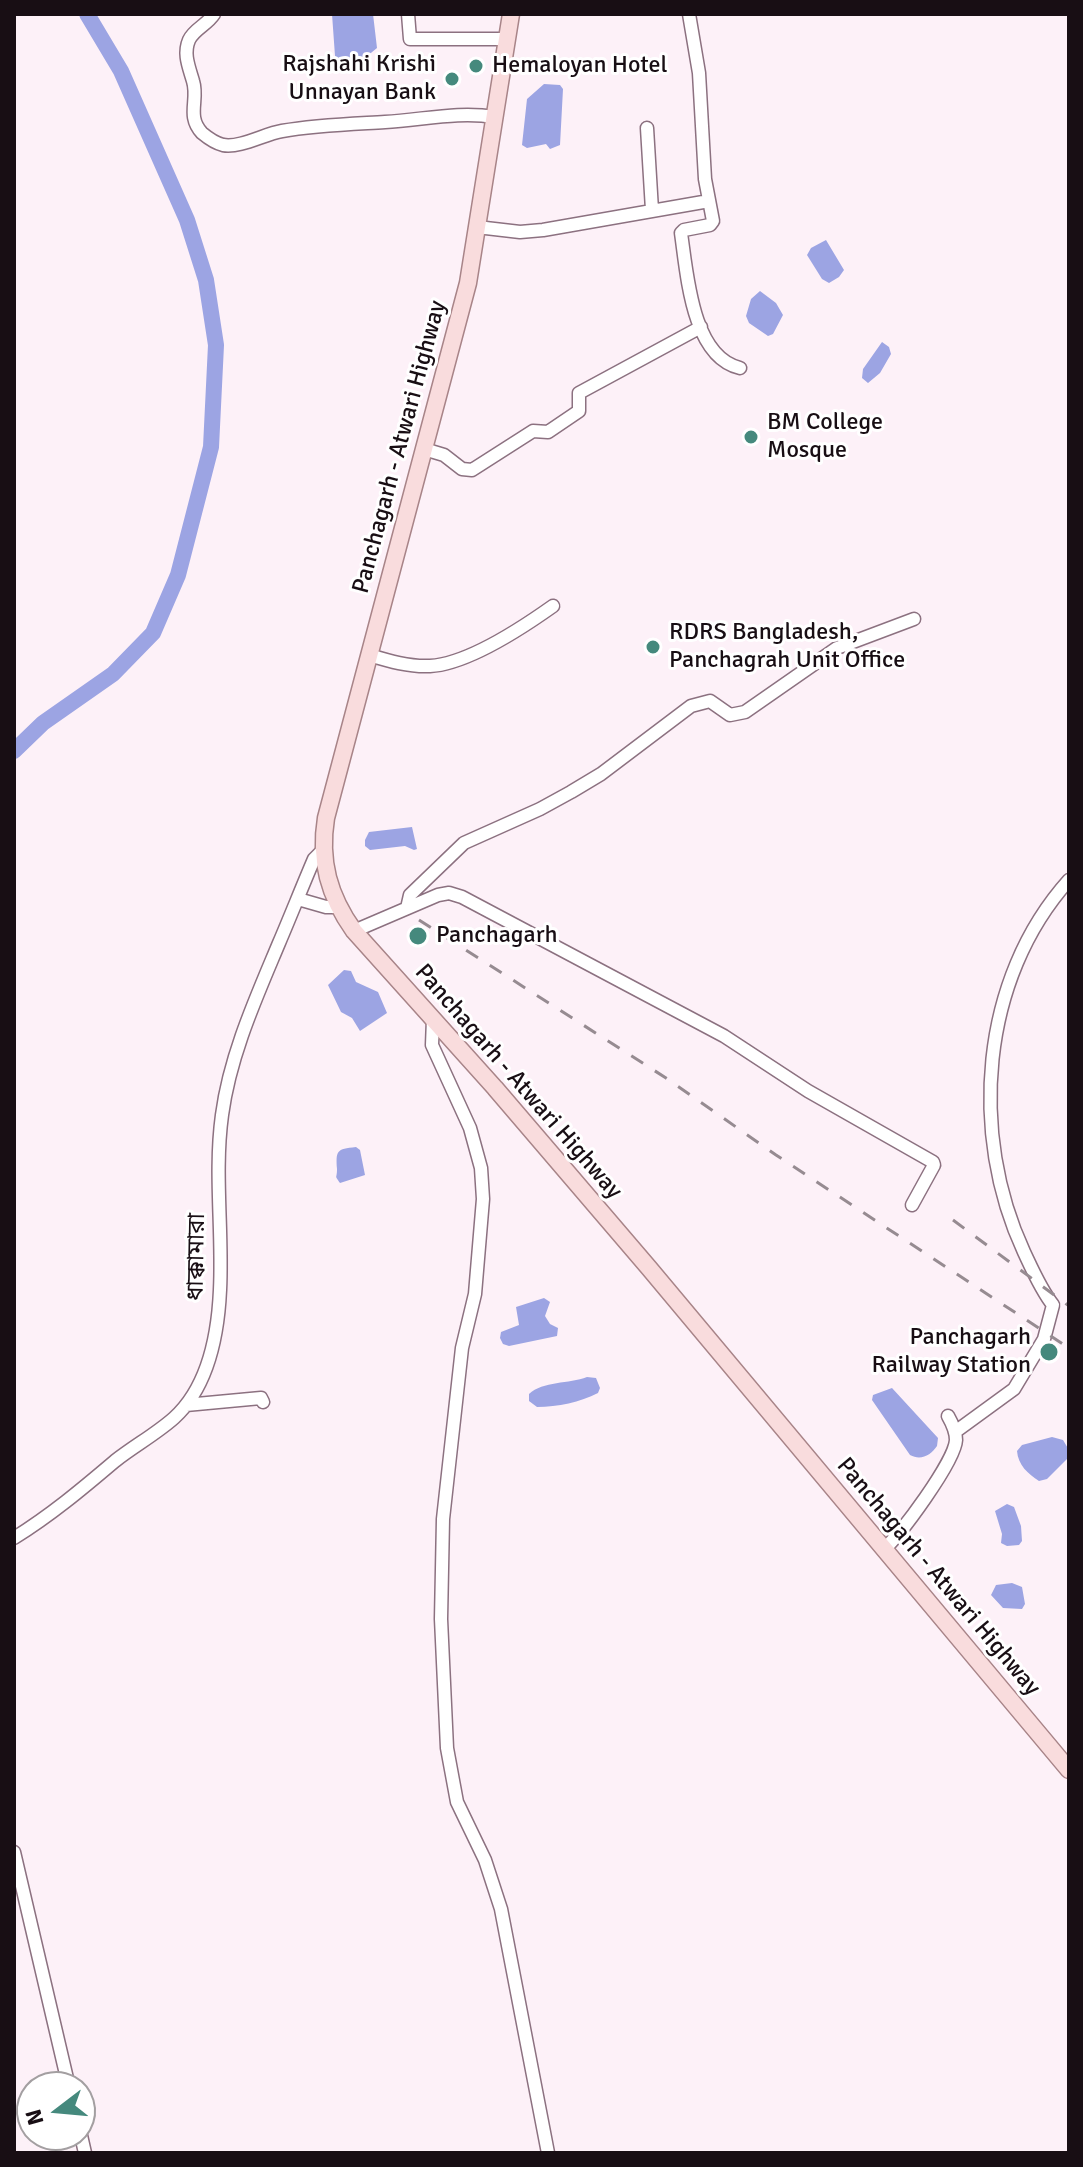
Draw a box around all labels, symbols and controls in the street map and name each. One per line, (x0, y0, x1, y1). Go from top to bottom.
place label: Rajshahi Krishi Unnayan Bank (282, 51, 436, 107)
place label: Hemaloyan Hotel (492, 52, 668, 80)
marker: Hemaloyan Hotel (467, 57, 485, 75)
marker: Rajshahi Krishi Unnayan Bank (443, 70, 461, 88)
street label: Panchagarh - Atwari Highway (347, 297, 453, 597)
place label: BM College Mosque (767, 409, 883, 465)
marker: BM College Mosque (742, 428, 760, 446)
place label: RDRS Bangladesh, Panchagrah Unit Office (669, 619, 905, 675)
marker: RDRS Bangladesh, Panchagrah Unit Office (644, 638, 662, 656)
place label: Panchagarh (436, 922, 558, 950)
marker: Panchagarh (407, 925, 429, 947)
street label: Panchagarh - Atwari Highway (408, 959, 628, 1205)
street label: ধাক্কামারা (182, 1213, 212, 1301)
place label: Panchagarh Railway Station (871, 1324, 1031, 1380)
marker: Panchagarh Railway Station (1038, 1341, 1060, 1363)
street label: Panchagarh - Atwari Highway (830, 1452, 1046, 1702)
north arrow (16, 2071, 96, 2151)
text: N (19, 2106, 49, 2128)

